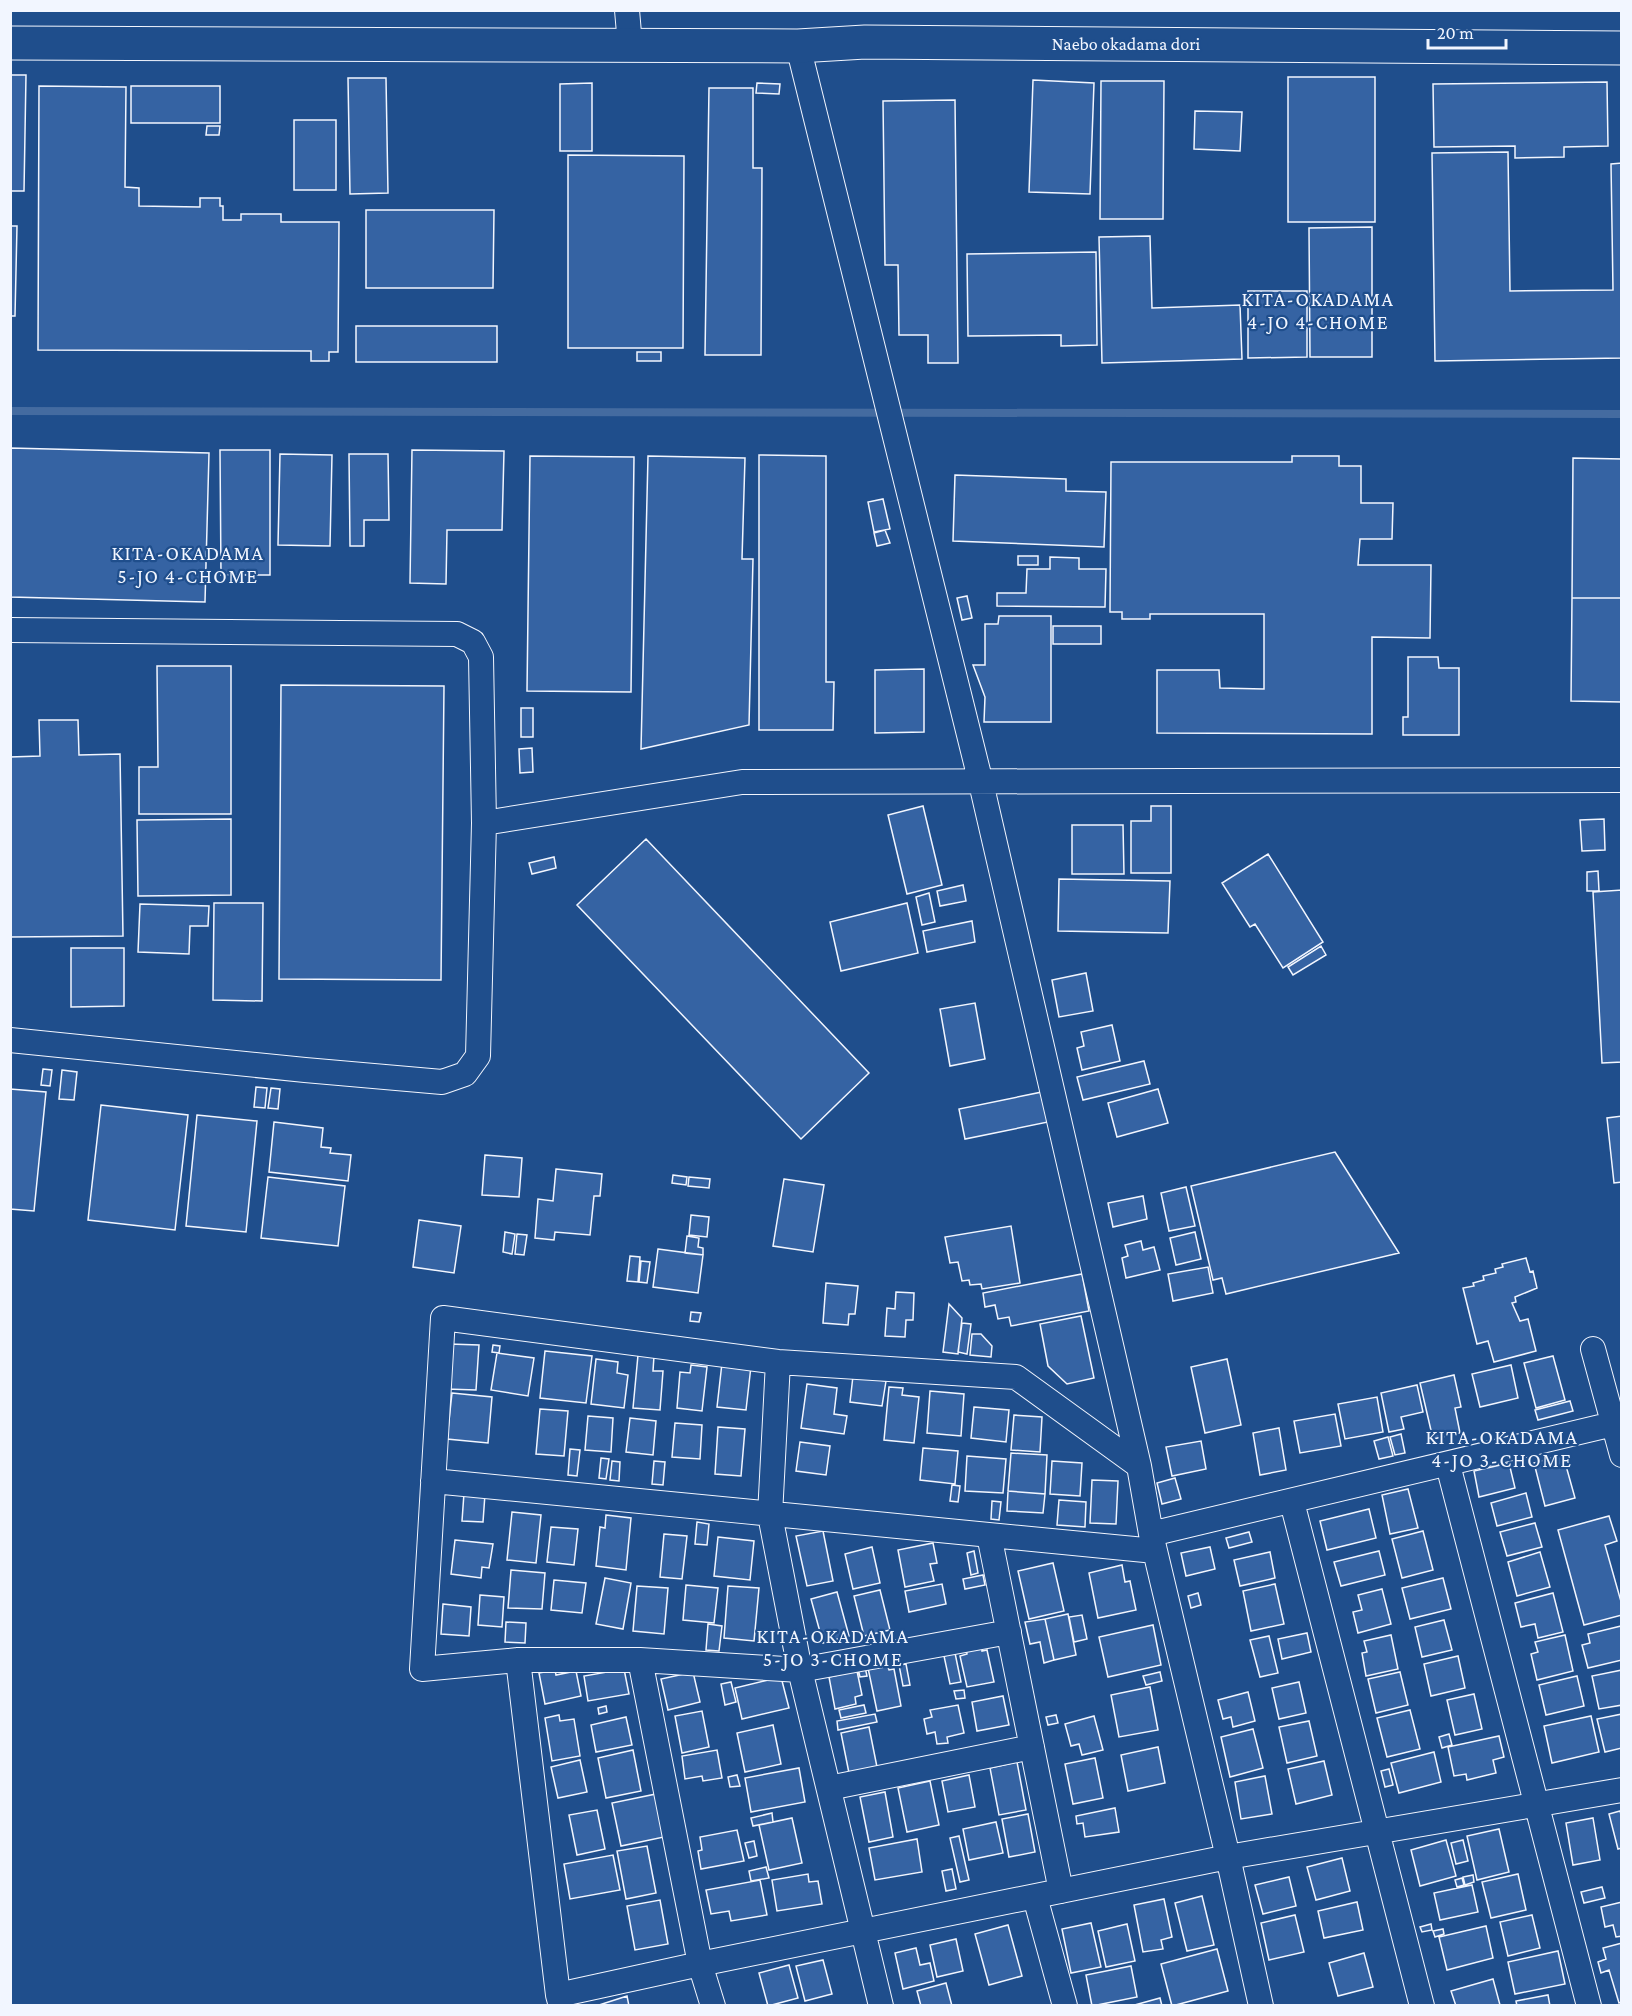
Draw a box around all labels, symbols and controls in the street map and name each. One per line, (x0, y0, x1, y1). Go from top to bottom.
scale bar (1428, 12, 1506, 50)
text: 20 m (1437, 23, 1474, 43)
street label: Naebo okadama dori (1052, 34, 1201, 54)
district label: KITA-OKADAMA 4-JO 4-CHOME (1242, 288, 1394, 334)
district label: KITA-OKADAMA 5-JO 4-CHOME (112, 542, 264, 588)
district label: KITA-OKADAMA 4-JO 3-CHOME (1426, 1426, 1578, 1472)
district label: KITA-OKADAMA 5-JO 3-CHOME (757, 1625, 909, 1671)

